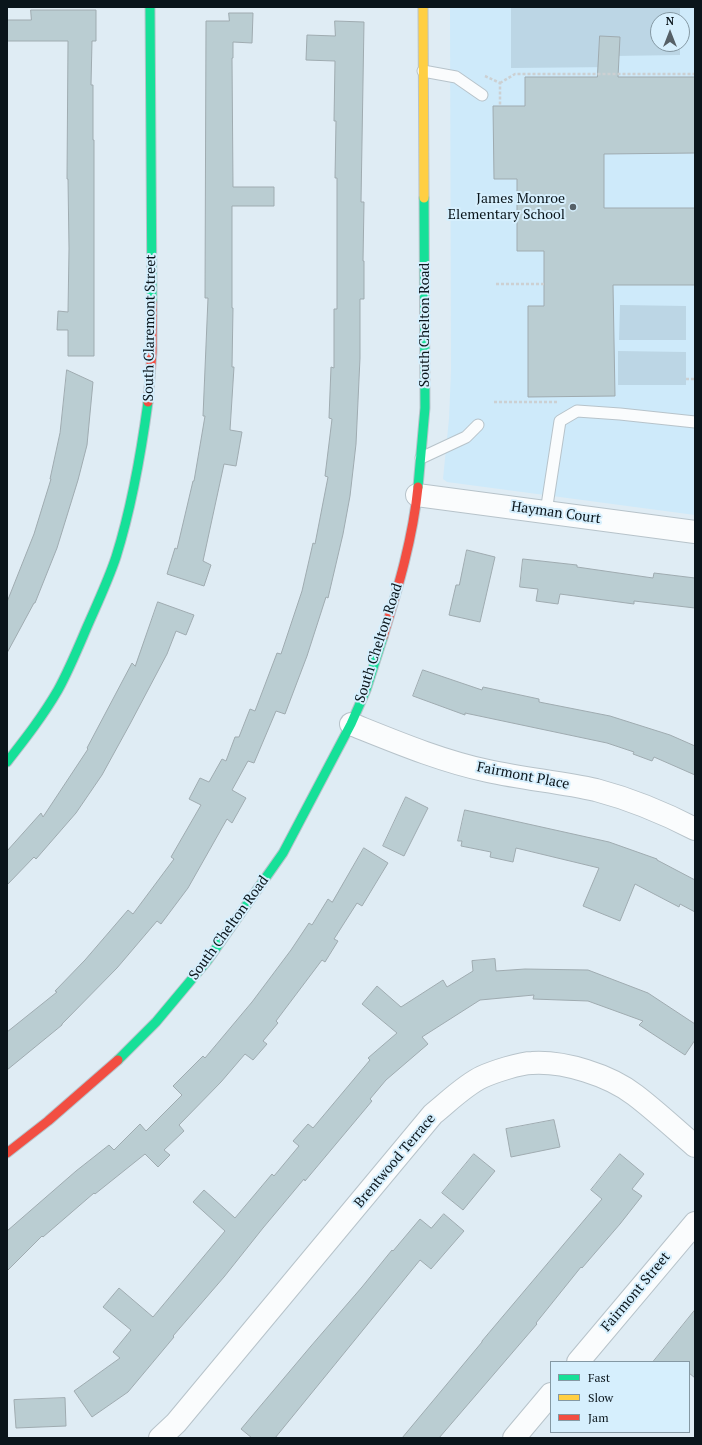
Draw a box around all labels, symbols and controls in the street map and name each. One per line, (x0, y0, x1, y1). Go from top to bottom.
north arrow (650, 12, 690, 52)
text: N (666, 14, 674, 28)
place label: James Monroe Elementary School (448, 191, 565, 224)
marker: James Monroe Elementary School (568, 202, 578, 212)
street label: South Claremont Street (140, 254, 160, 402)
street label: South Chelton Road (417, 263, 433, 387)
street label: Hayman Court (510, 498, 602, 528)
street label: South Chelton Road (352, 581, 406, 705)
street label: Fairmont Place (475, 759, 571, 793)
street label: South Chelton Road (186, 873, 272, 983)
street label: Brentwood Terrace (351, 1111, 439, 1211)
street label: Fairmont Street (598, 1249, 674, 1335)
legend (550, 1361, 690, 1433)
text: Fast (588, 1370, 610, 1385)
text: Slow (588, 1390, 613, 1405)
text: Jam (588, 1410, 609, 1425)

